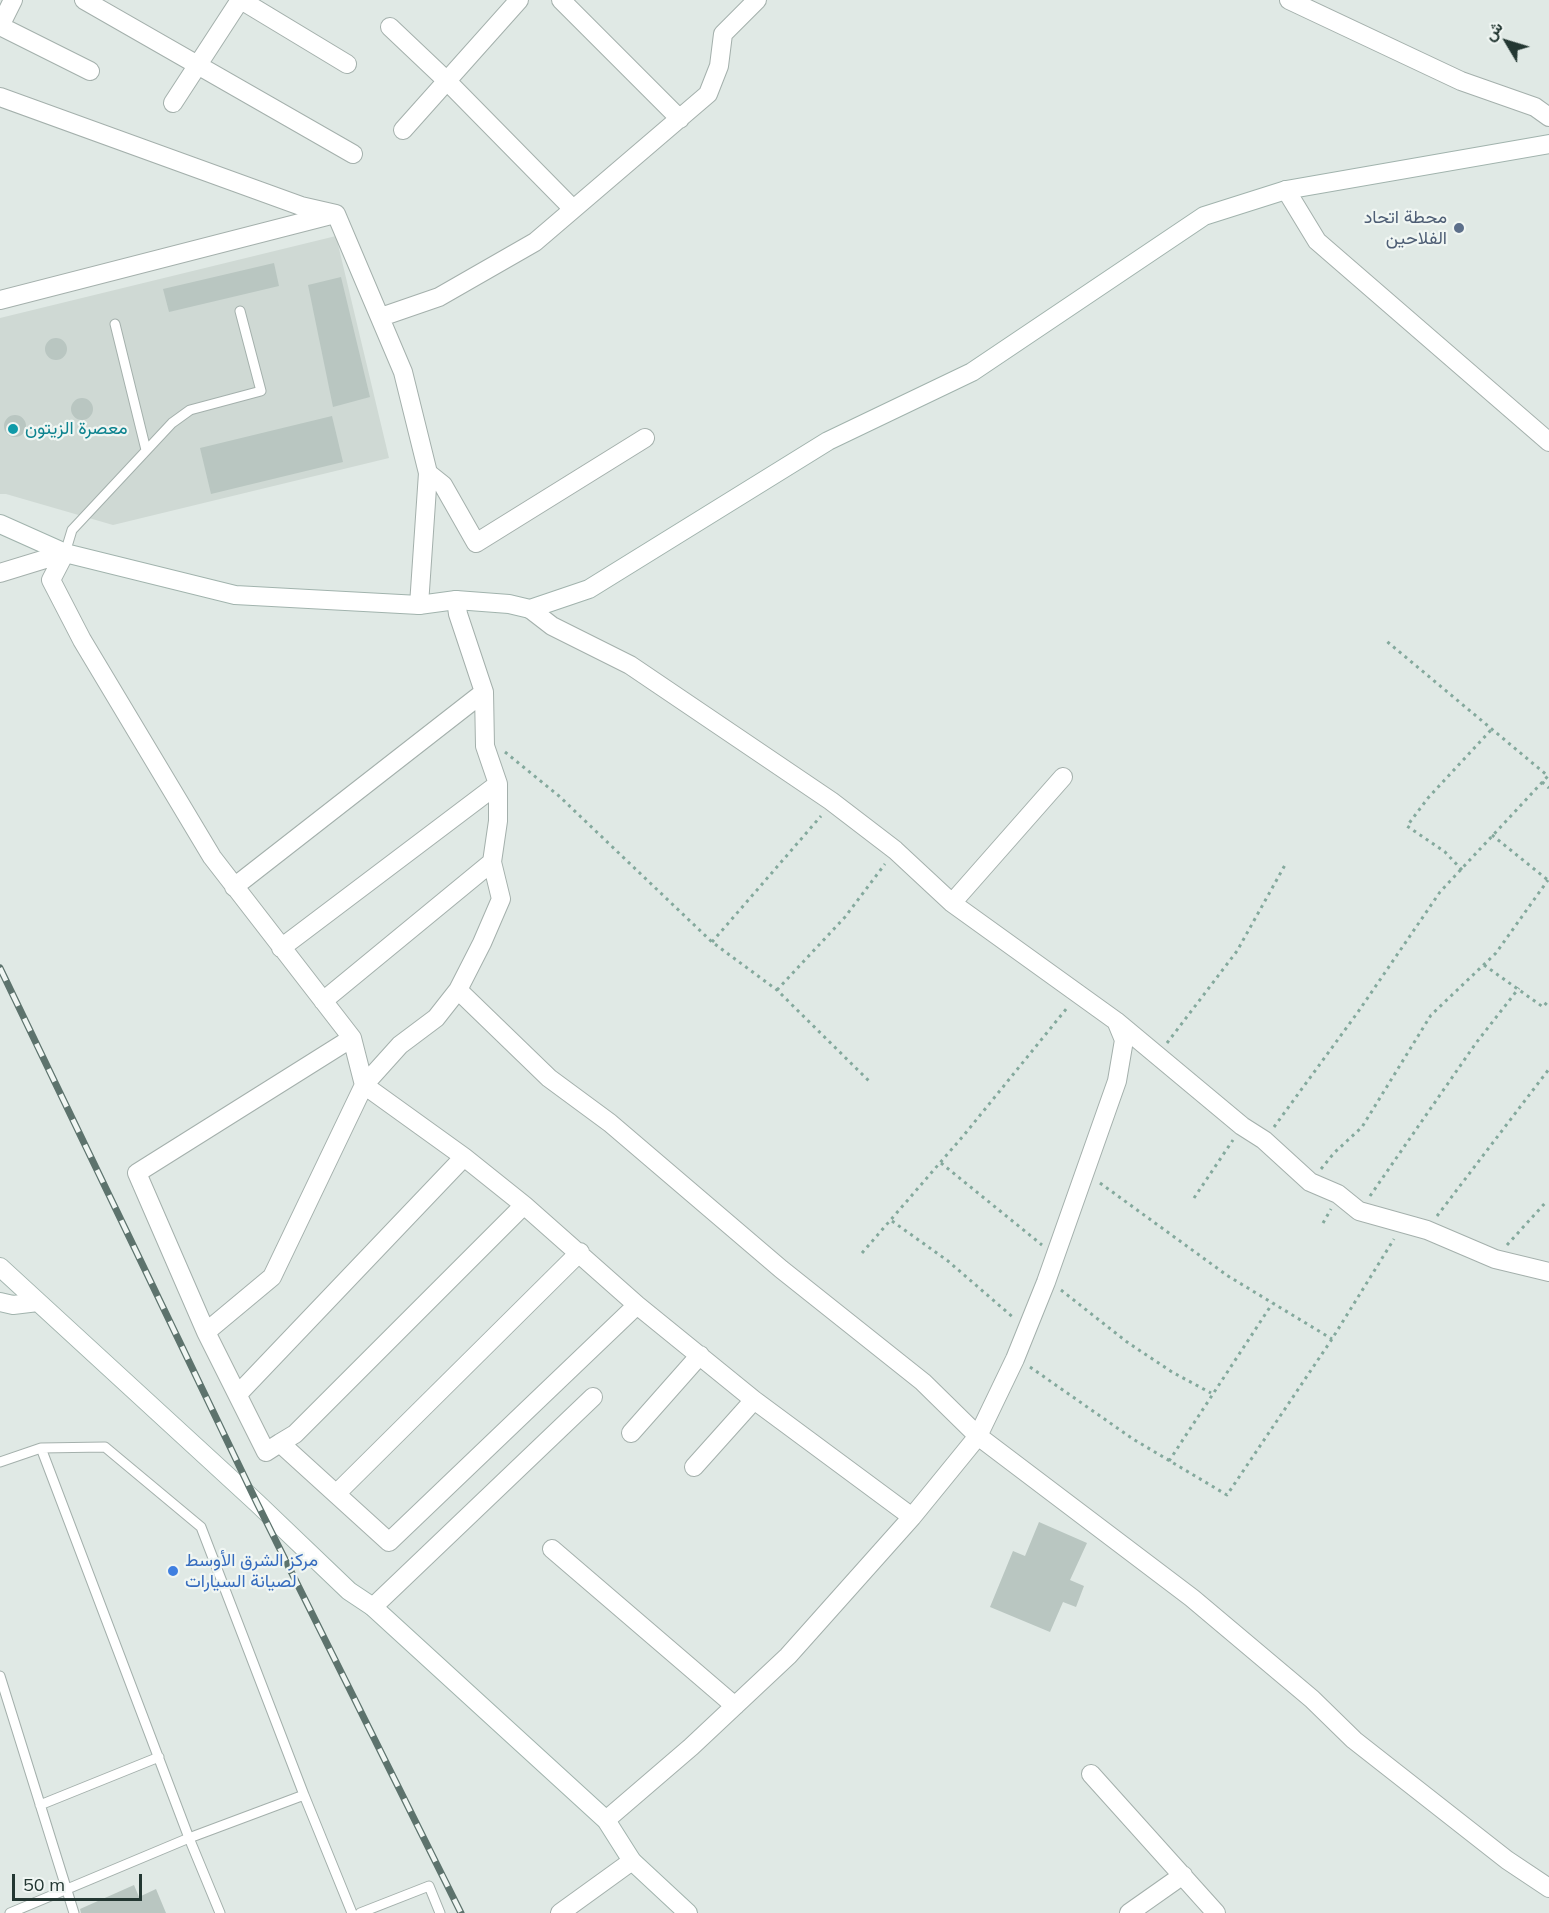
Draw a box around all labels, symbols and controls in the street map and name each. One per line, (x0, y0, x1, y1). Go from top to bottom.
north arrow (1477, 12, 1537, 72)
text: ش (1479, 17, 1507, 45)
place label: محطة اتحاد الفلاحين (1364, 207, 1447, 250)
marker: محطة اتحاد الفلاحين (1452, 221, 1466, 235)
place label: معصرة الزيتون (25, 418, 128, 440)
marker: معصرة الزيتون (6, 422, 20, 436)
place label: مركز الشرق الأوسط لصيانة السيارات (185, 1550, 318, 1592)
marker: مركز الشرق الأوسط لصيانة السيارات (166, 1564, 180, 1578)
scale bar (15, 1862, 146, 1900)
text: 50 m (23, 1873, 65, 1896)

